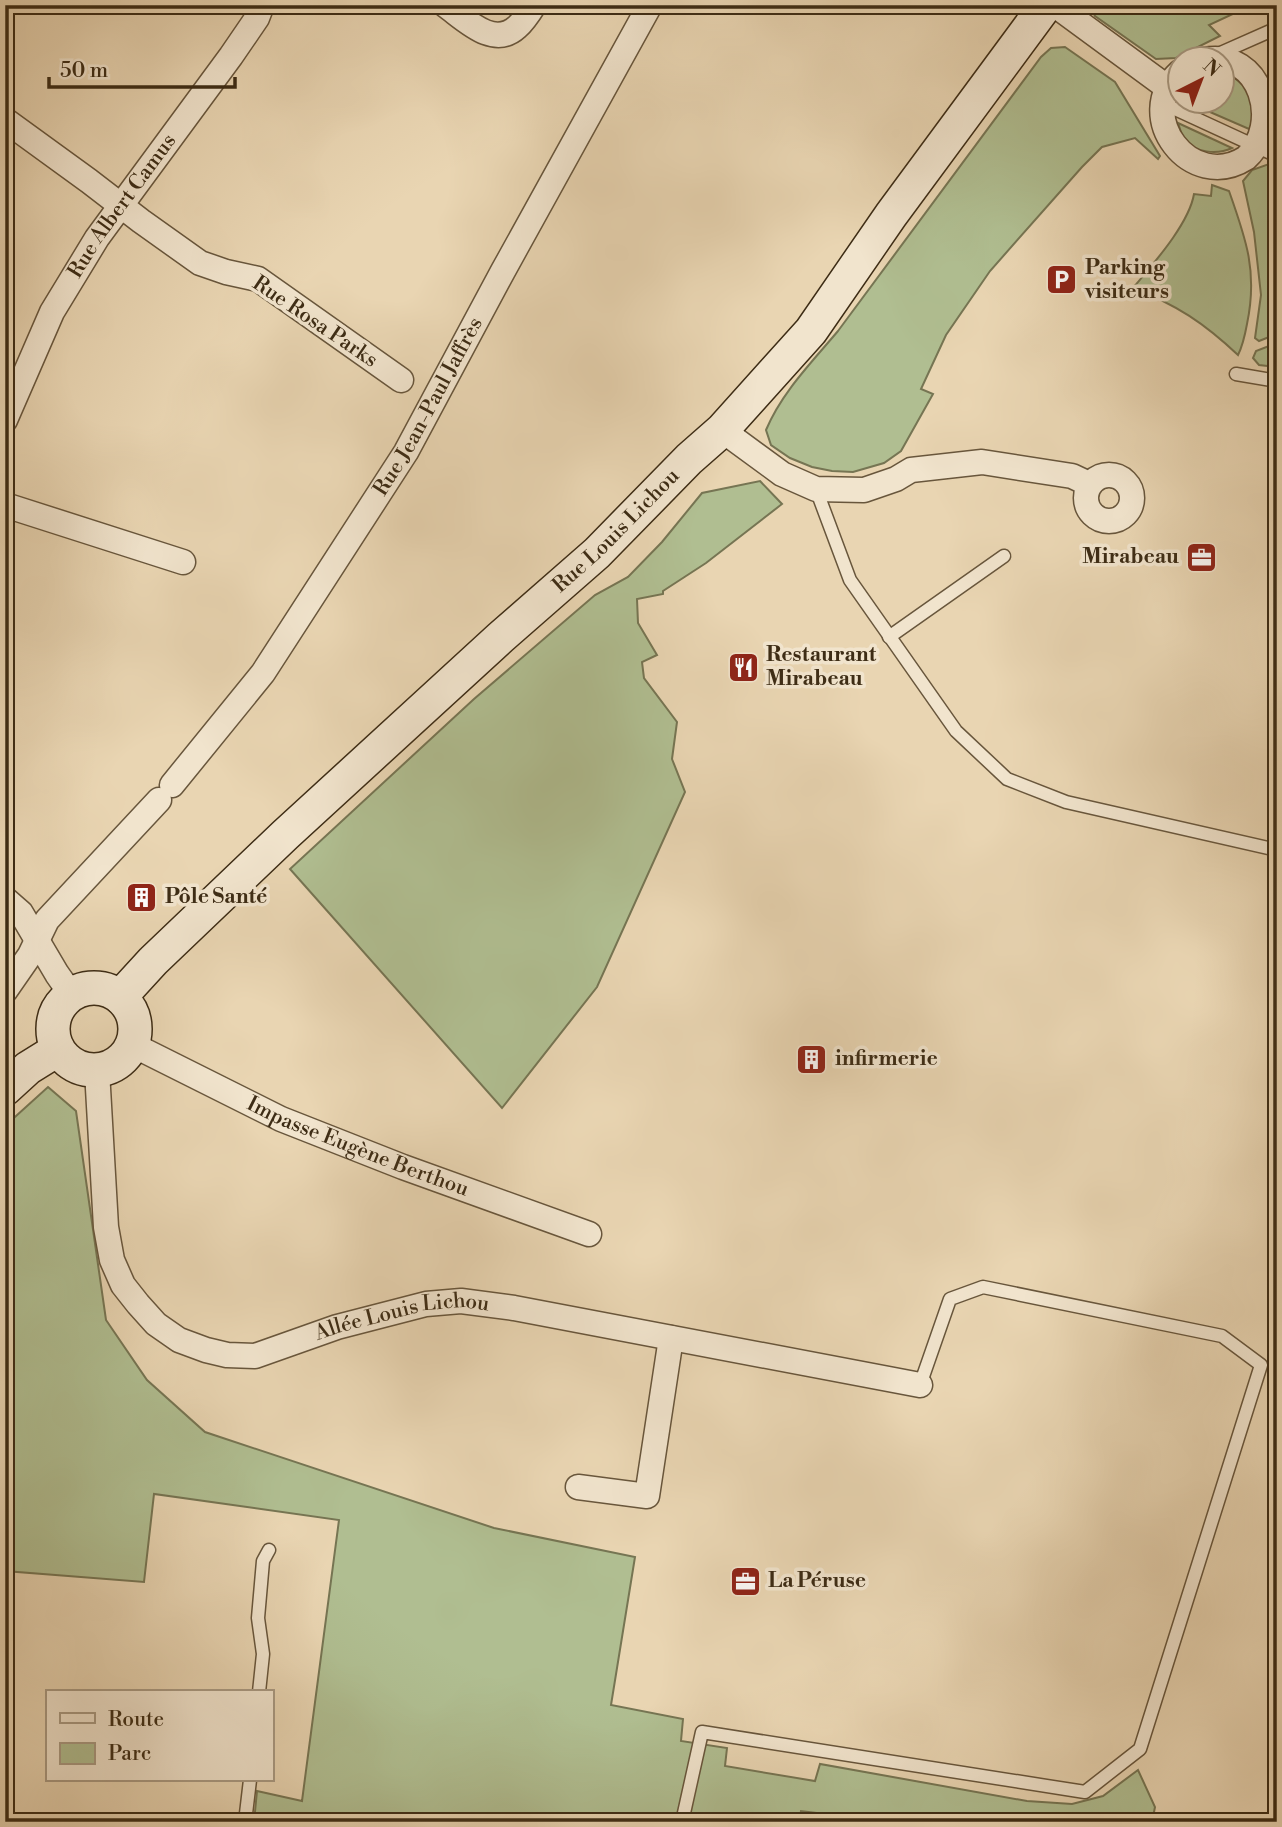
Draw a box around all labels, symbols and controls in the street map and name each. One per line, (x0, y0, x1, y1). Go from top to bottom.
scale bar (49, 46, 234, 90)
north arrow (1166, 46, 1236, 116)
text: N (1198, 54, 1225, 82)
text: 50 m (60, 58, 108, 84)
street label: Rue Albert Camus (63, 129, 182, 283)
place label: Parking visiteurs (1084, 255, 1169, 305)
parking icon: Parking visiteurs (1045, 263, 1079, 297)
street label: Rue Rosa Parks (247, 271, 383, 373)
street label: Rue Jean-Paul Jaffrès (368, 313, 489, 501)
street label: Rue Louis Lichou (547, 463, 685, 599)
office icon: Mirabeau (1185, 540, 1219, 574)
place label: Mirabeau (1082, 544, 1179, 570)
place label: Restaurant Mirabeau (766, 642, 877, 692)
restaurant icon: Restaurant Mirabeau (726, 650, 760, 684)
building icon: Pôle Santé (125, 880, 159, 914)
place label: Pôle Santé (165, 884, 267, 910)
building icon: infirmerie (795, 1042, 829, 1076)
place label: infirmerie (835, 1046, 938, 1072)
street label: Impasse Eugène Berthou (242, 1091, 472, 1203)
street label: Allée Louis Lichou (310, 1288, 491, 1347)
office icon: La Péruse (728, 1564, 762, 1598)
place label: La Péruse (768, 1568, 866, 1594)
legend (46, 1690, 273, 1782)
text: Route (108, 1707, 164, 1733)
text: Parc (108, 1741, 151, 1767)

